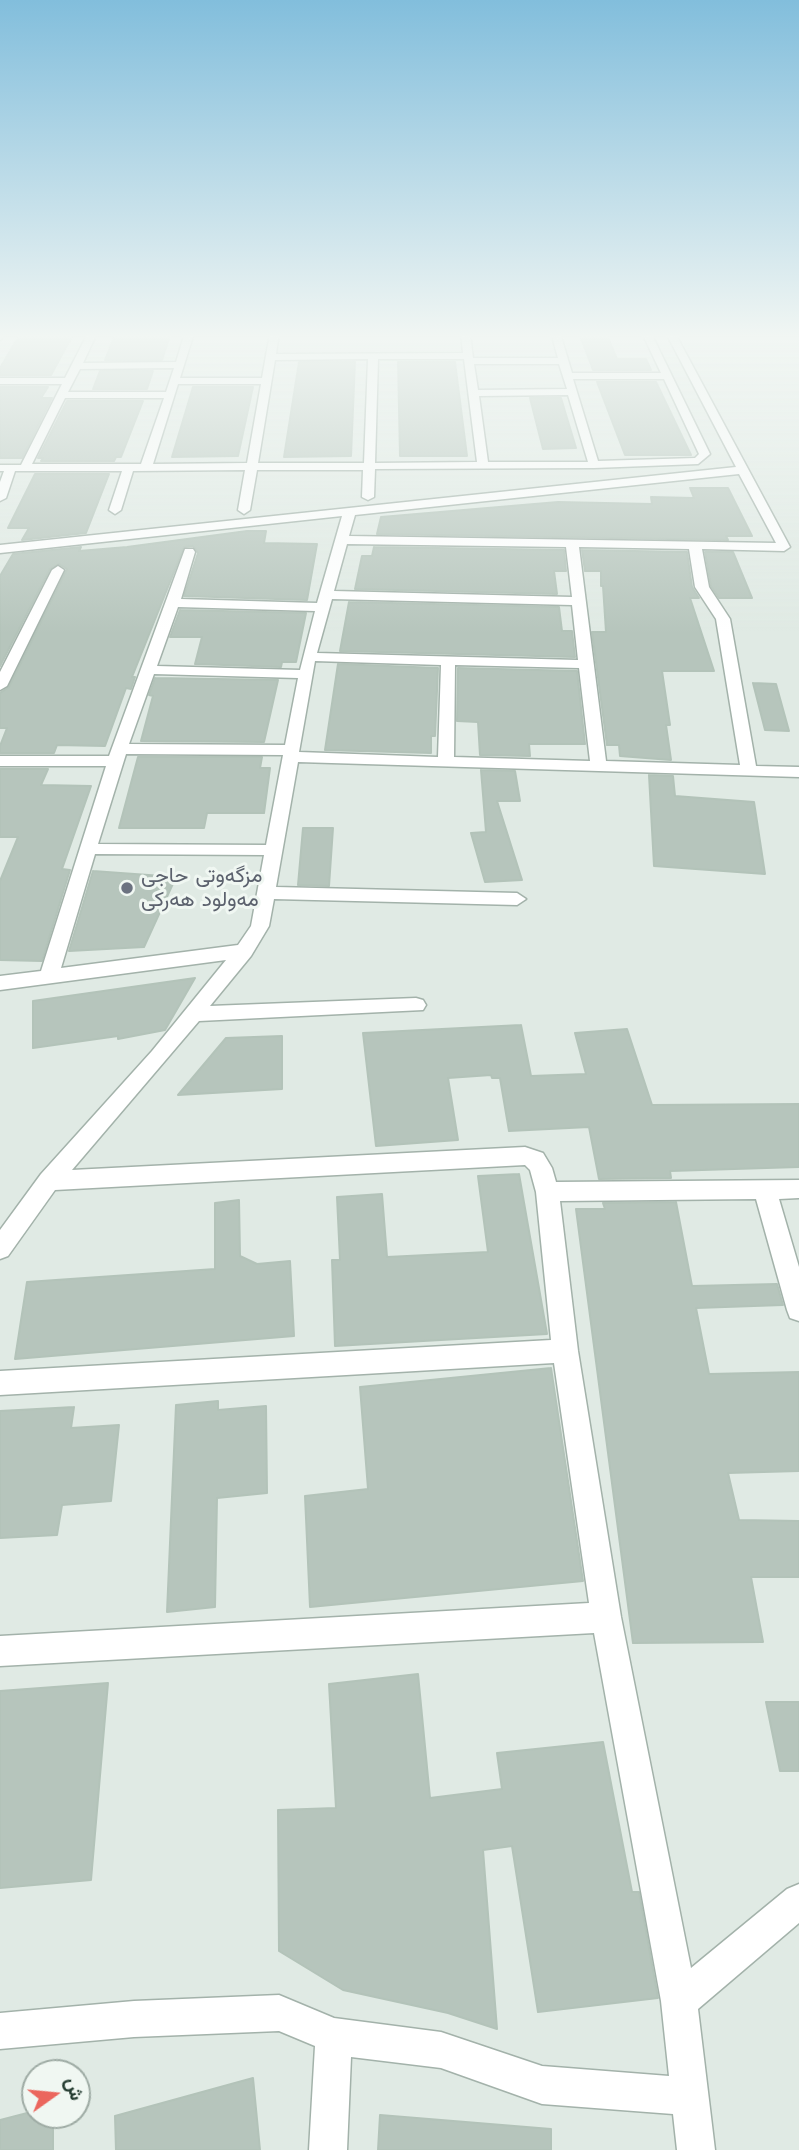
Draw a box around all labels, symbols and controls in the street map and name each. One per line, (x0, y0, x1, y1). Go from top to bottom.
place label: مزگەوتی حاجی مەولود هەرکی (141, 863, 262, 913)
marker: مزگەوتی حاجی مەولود هەرکی (119, 880, 135, 896)
north arrow (21, 2059, 91, 2129)
text: ش (61, 2075, 89, 2103)

